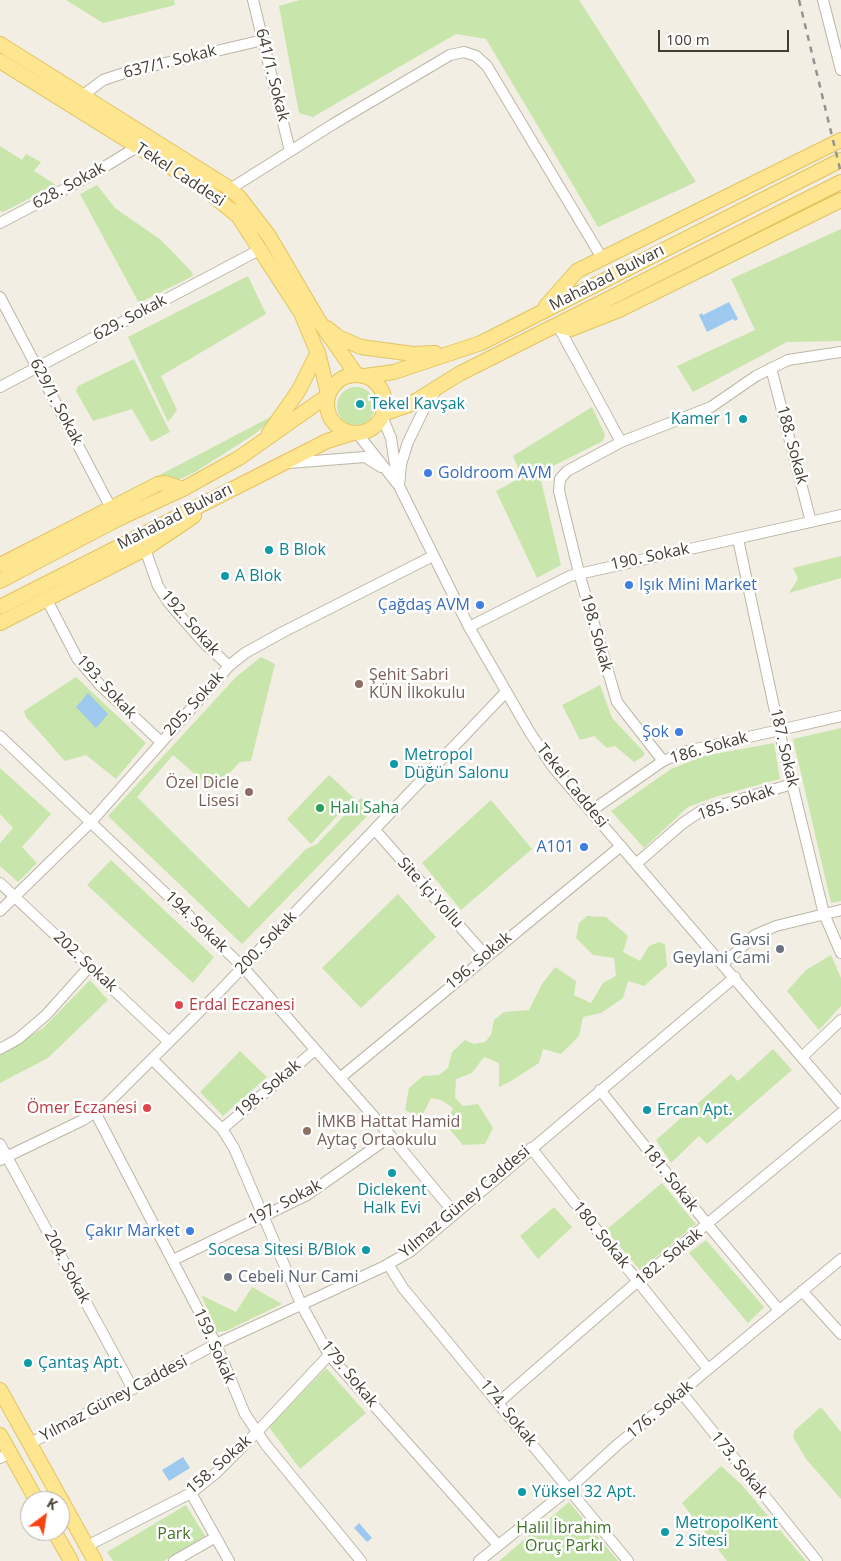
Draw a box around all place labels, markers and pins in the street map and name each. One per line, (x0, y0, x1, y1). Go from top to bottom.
place label: Tekel Kavşak (370, 394, 465, 414)
marker: Tekel Kavşak (354, 398, 366, 410)
place label: Kamer 1 (671, 409, 733, 429)
marker: Kamer 1 (737, 413, 749, 425)
place label: Goldroom AVM (438, 463, 552, 483)
marker: Goldroom AVM (422, 467, 434, 479)
place label: B Blok (279, 540, 326, 560)
marker: B Blok (263, 544, 275, 556)
place label: A Blok (235, 566, 282, 586)
marker: A Blok (219, 570, 231, 582)
place label: Işık Mini Market (639, 575, 757, 595)
marker: Işık Mini Market (623, 579, 635, 591)
place label: Çağdaş AVM (378, 595, 470, 615)
marker: Çağdaş AVM (474, 599, 486, 611)
place label: Şehit Sabri KÜN İlkokulu (369, 665, 465, 703)
marker: Şehit Sabri KÜN İlkokulu (353, 678, 365, 690)
place label: Şok (642, 722, 669, 742)
marker: Şok (673, 726, 685, 738)
place label: Metropol Düğün Salonu (404, 745, 509, 783)
marker: Metropol Düğün Salonu (388, 758, 400, 770)
place label: Özel Dicle Lisesi (166, 773, 239, 811)
marker: Özel Dicle Lisesi (243, 786, 255, 798)
place label: Halı Saha (330, 798, 399, 818)
marker: Halı Saha (314, 802, 326, 814)
place label: A101 (536, 837, 574, 857)
marker: A101 (578, 841, 590, 853)
place label: Gavsi Geylani Cami (673, 930, 770, 968)
marker: Gavsi Geylani Cami (774, 943, 786, 955)
place label: Erdal Eczanesi (189, 995, 295, 1015)
marker: Erdal Eczanesi (173, 999, 185, 1011)
place label: Ömer Eczanesi (27, 1098, 137, 1118)
place label: Ercan Apt. (657, 1100, 733, 1120)
marker: Ömer Eczanesi (141, 1102, 153, 1114)
marker: Ercan Apt. (641, 1104, 653, 1116)
place label: İMKB Hattat Hamid Aytaç Ortaokulu (317, 1112, 460, 1150)
marker: İMKB Hattat Hamid Aytaç Ortaokulu (301, 1125, 313, 1137)
marker: Diclekent Halk Evi (386, 1167, 398, 1179)
place label: Diclekent Halk Evi (357, 1180, 427, 1218)
place label: Çakır Market (85, 1221, 180, 1241)
marker: Çakır Market (184, 1225, 196, 1237)
place label: Socesa Sitesi B/Blok (208, 1240, 356, 1260)
marker: Socesa Sitesi B/Blok (360, 1244, 372, 1256)
place label: Cebeli Nur Cami (238, 1267, 358, 1287)
marker: Cebeli Nur Cami (222, 1271, 234, 1283)
place label: Çantaş Apt. (38, 1353, 123, 1373)
marker: Çantaş Apt. (22, 1357, 34, 1369)
place label: Yüksel 32 Apt. (532, 1482, 636, 1502)
marker: Yüksel 32 Apt. (516, 1486, 528, 1498)
place label: MetropolKent 2 Sitesi (675, 1513, 778, 1551)
marker: MetropolKent 2 Sitesi (659, 1526, 671, 1538)

